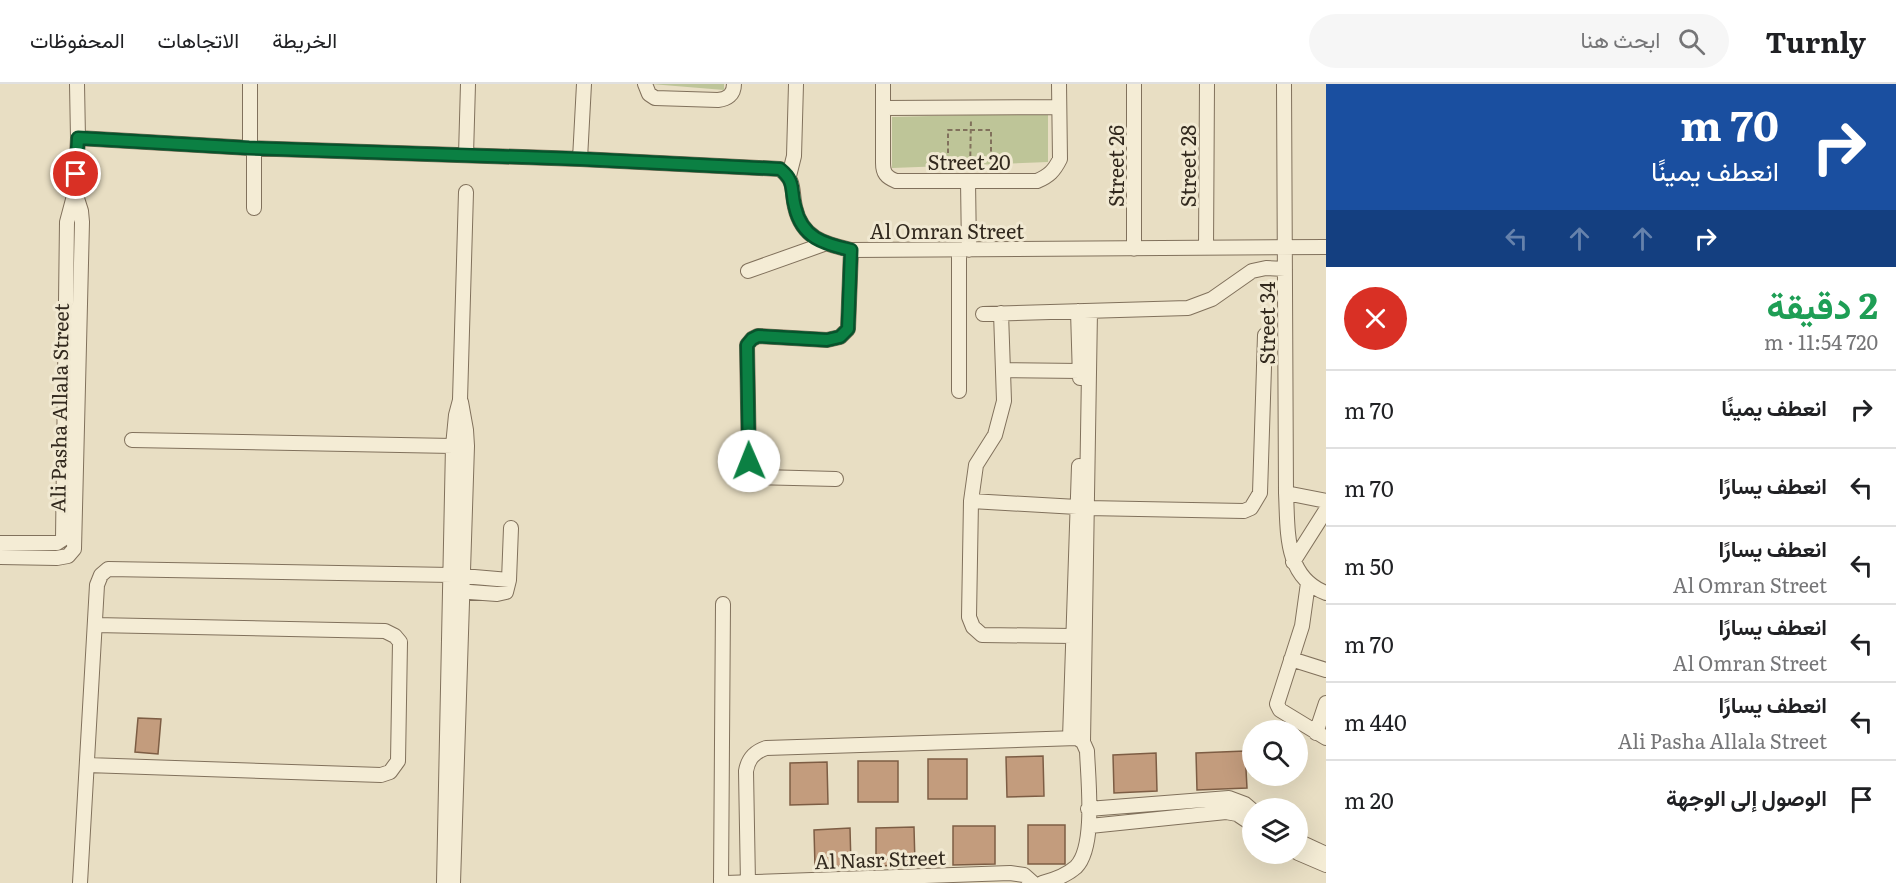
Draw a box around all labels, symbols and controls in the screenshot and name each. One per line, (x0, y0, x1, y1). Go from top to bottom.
search box (1309, 14, 1729, 68)
text: Turnly (1765, 20, 1866, 62)
text: ابحث هنا (1580, 22, 1660, 55)
text: المحفوظات (30, 23, 125, 54)
text: الاتجاهات (158, 23, 239, 54)
text: الخريطة (272, 23, 337, 54)
icon: search (1675, 25, 1708, 58)
text: 70 m (1680, 92, 1779, 154)
icon: right (1800, 108, 1878, 186)
street label: Street 26 (1100, 125, 1130, 207)
street label: Street 28 (1172, 125, 1202, 207)
street label: Street 20 (928, 146, 1010, 176)
pin (50, 148, 101, 199)
text: انعطف يمينًا (1651, 149, 1779, 189)
icon: arrive (59, 157, 92, 190)
street label: Al Omran Street (870, 215, 1024, 245)
icon: left (1500, 222, 1533, 255)
icon: ahead (1563, 222, 1596, 255)
icon: ahead (1626, 222, 1659, 255)
icon: right (1689, 222, 1722, 255)
text: 2 دقيقة (1767, 277, 1878, 330)
street label: Street 34 (1251, 282, 1281, 364)
button: close (1344, 287, 1407, 350)
street label: Ali Pasha Allala Street (41, 303, 75, 513)
text: 720 m · 11:54 (1764, 326, 1878, 356)
text: انعطف يمينًا (1721, 390, 1827, 423)
text: 70 m (1344, 393, 1394, 426)
icon: right (1845, 393, 1878, 426)
position arrow (717, 429, 781, 493)
text: انعطف يسارًا (1718, 468, 1827, 501)
text: 70 m (1344, 471, 1394, 504)
icon: left (1845, 471, 1878, 504)
text: انعطف يسارًا (1718, 531, 1827, 564)
text: 50 m (1344, 549, 1394, 582)
icon: left (1845, 549, 1878, 582)
text: Al Omran Street (1673, 569, 1827, 599)
text: انعطف يسارًا (1718, 609, 1827, 642)
text: 70 m (1344, 627, 1394, 660)
icon: left (1845, 627, 1878, 660)
text: Al Omran Street (1673, 647, 1827, 677)
text: انعطف يسارًا (1718, 687, 1827, 720)
text: 440 m (1344, 705, 1407, 738)
icon: left (1845, 705, 1878, 738)
map controls (1242, 720, 1308, 864)
button: search (1242, 720, 1308, 786)
text: Ali Pasha Allala Street (1618, 725, 1827, 755)
text: الوصول إلى الوجهة (1666, 780, 1827, 813)
text: 20 m (1344, 783, 1394, 816)
icon: arrive (1845, 783, 1878, 816)
button: layers (1242, 798, 1308, 864)
street label: Al Nasr Street (814, 841, 946, 875)

